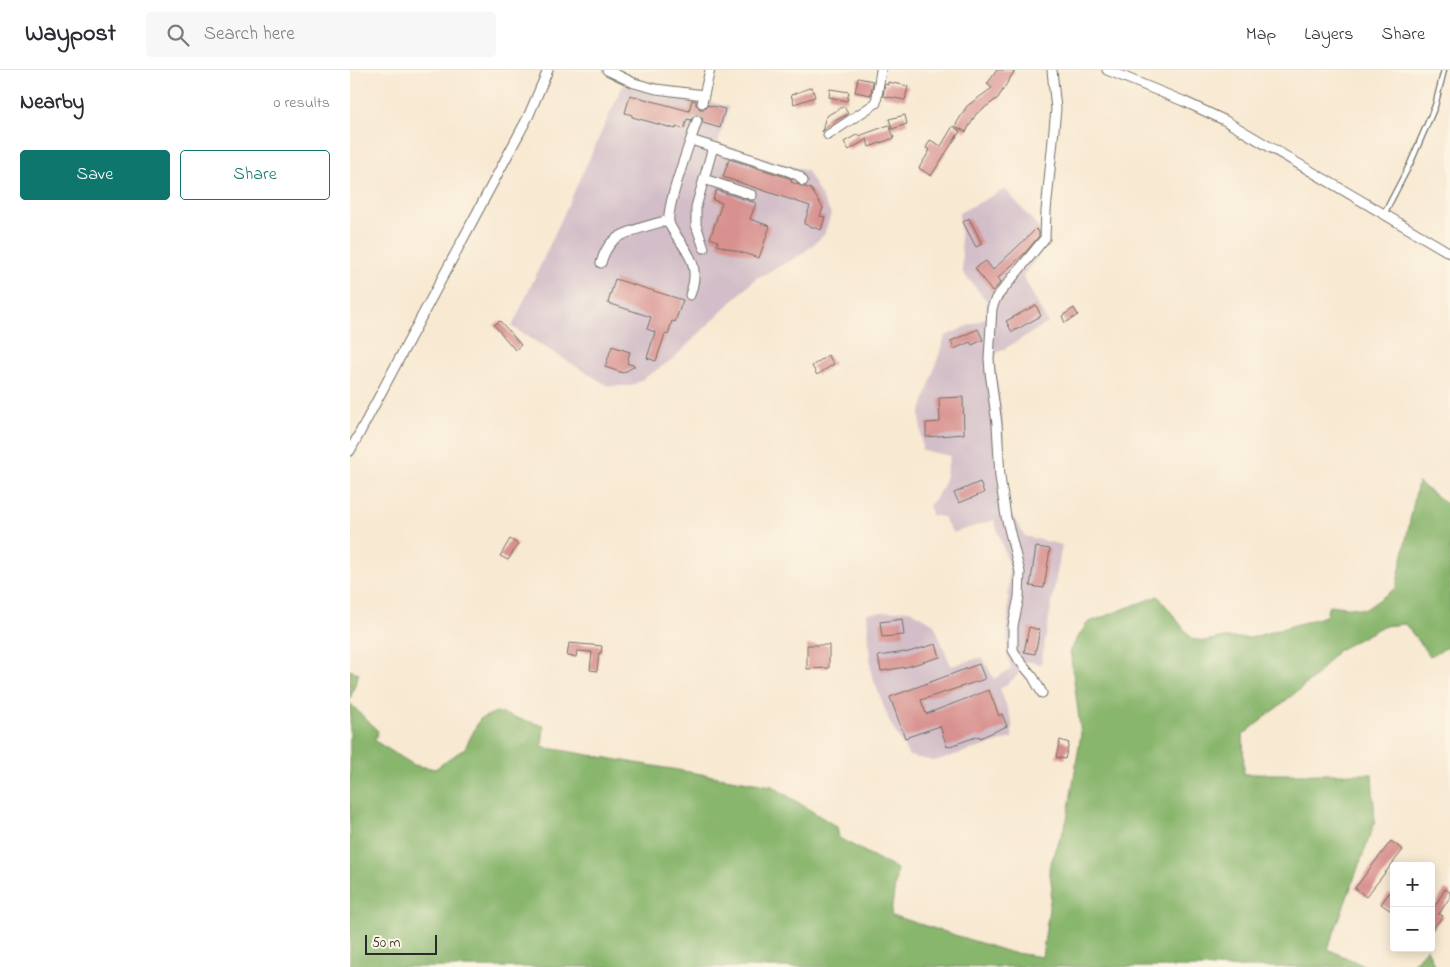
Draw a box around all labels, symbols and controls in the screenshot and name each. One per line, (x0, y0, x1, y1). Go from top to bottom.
search box (146, 12, 496, 57)
text: Waypost (25, 17, 116, 52)
icon: search (164, 21, 192, 49)
text: Search here (204, 21, 295, 48)
text: Map (1246, 22, 1276, 48)
text: Layers (1304, 22, 1354, 48)
text: Share (1382, 22, 1425, 48)
text: Nearby (20, 88, 84, 118)
text: 0 results (274, 91, 330, 115)
button: Save (20, 150, 170, 200)
button: Share (180, 150, 330, 200)
map controls (1390, 862, 1435, 952)
button: + (1390, 862, 1435, 907)
button: − (1390, 907, 1435, 952)
scale bar (365, 932, 438, 955)
text: 50 m (372, 933, 400, 954)

